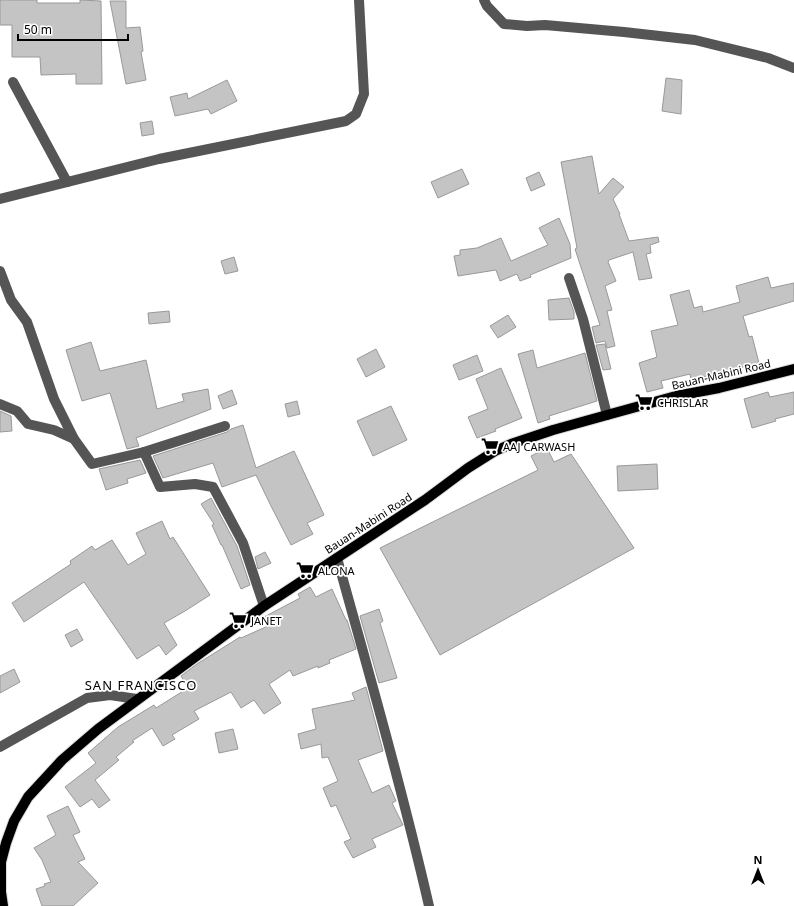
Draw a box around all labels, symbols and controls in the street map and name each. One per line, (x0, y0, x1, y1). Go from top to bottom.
scale bar (18, 16, 128, 42)
text: 50 m (24, 21, 52, 38)
street label: Bauan-Mabini Road (670, 355, 772, 393)
supermarket icon: CHRISLAR (634, 392, 654, 412)
place label: CHRISLAR (657, 395, 709, 410)
supermarket icon: AAJ CARWASH (480, 436, 500, 456)
place label: AAJ CARWASH (503, 439, 575, 454)
street label: Bauan-Mabini Road (321, 489, 415, 557)
supermarket icon: ALONA (295, 560, 315, 580)
place label: ALONA (318, 563, 356, 578)
supermarket icon: JANET (228, 610, 248, 630)
place label: JANET (250, 613, 282, 628)
district label: SAN FRANCISCO (85, 676, 197, 694)
north arrow (738, 850, 778, 890)
text: N (754, 852, 762, 867)

